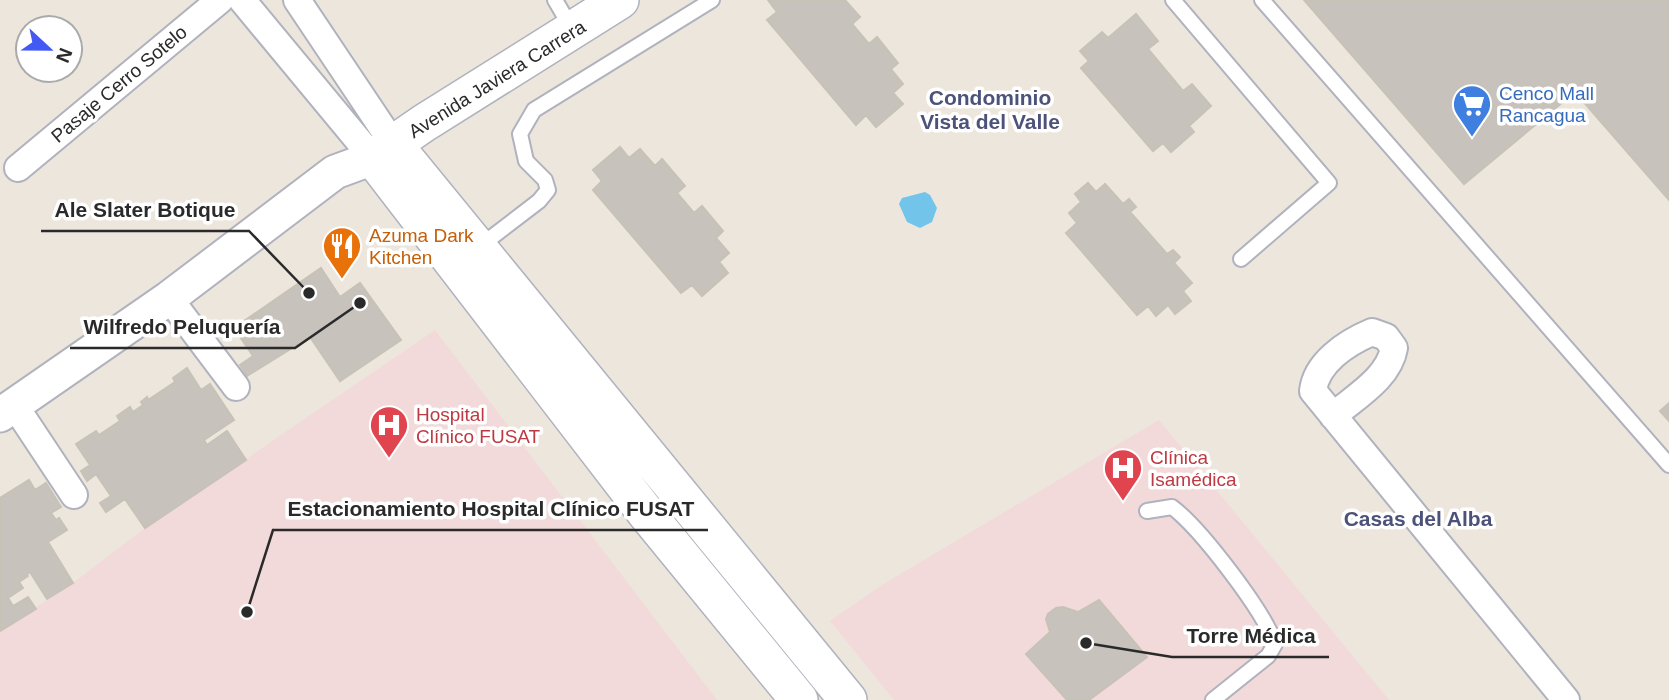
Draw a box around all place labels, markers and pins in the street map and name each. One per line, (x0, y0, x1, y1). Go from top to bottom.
supermarket icon: Cenco Mall Rancagua (1451, 83, 1493, 138)
place label: Cenco Mall Rancagua (1499, 83, 1594, 126)
callout: Ale Slater Botique (41, 189, 249, 231)
restaurant icon: Azuma Dark Kitchen (321, 225, 363, 280)
place label: Azuma Dark Kitchen (369, 225, 474, 268)
callout: Wilfredo Peluquería (70, 306, 295, 348)
hospital icon: Hospital Clínico FUSAT (368, 404, 410, 459)
place label: Hospital Clínico FUSAT (416, 404, 541, 447)
hospital icon: Clínica Isamédica (1102, 447, 1144, 502)
place label: Clínica Isamédica (1150, 447, 1237, 490)
callout: Estacionamiento Hospital Clínico FUSAT (273, 488, 708, 530)
callout: Torre Médica (1172, 615, 1329, 657)

